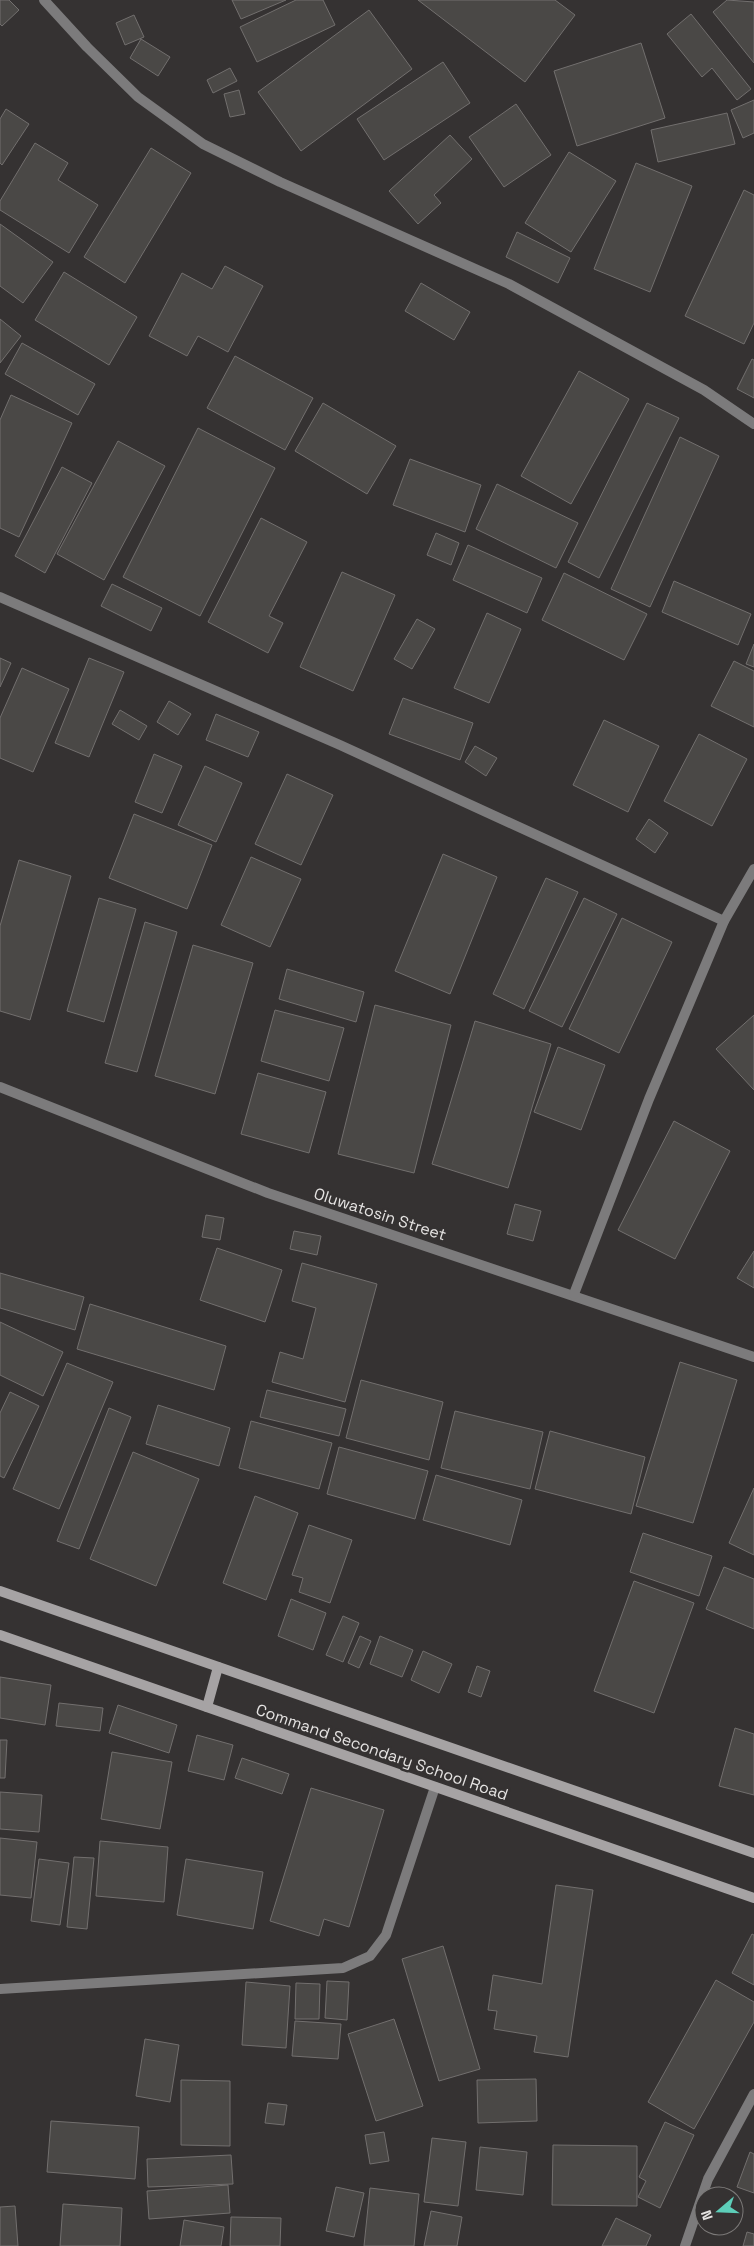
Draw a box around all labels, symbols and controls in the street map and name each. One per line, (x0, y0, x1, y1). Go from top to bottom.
street label: Oluwatosin Street (311, 1183, 449, 1245)
street label: Command Secondary School Road (253, 1699, 511, 1805)
north arrow (694, 2186, 744, 2236)
text: N (697, 2208, 717, 2223)

